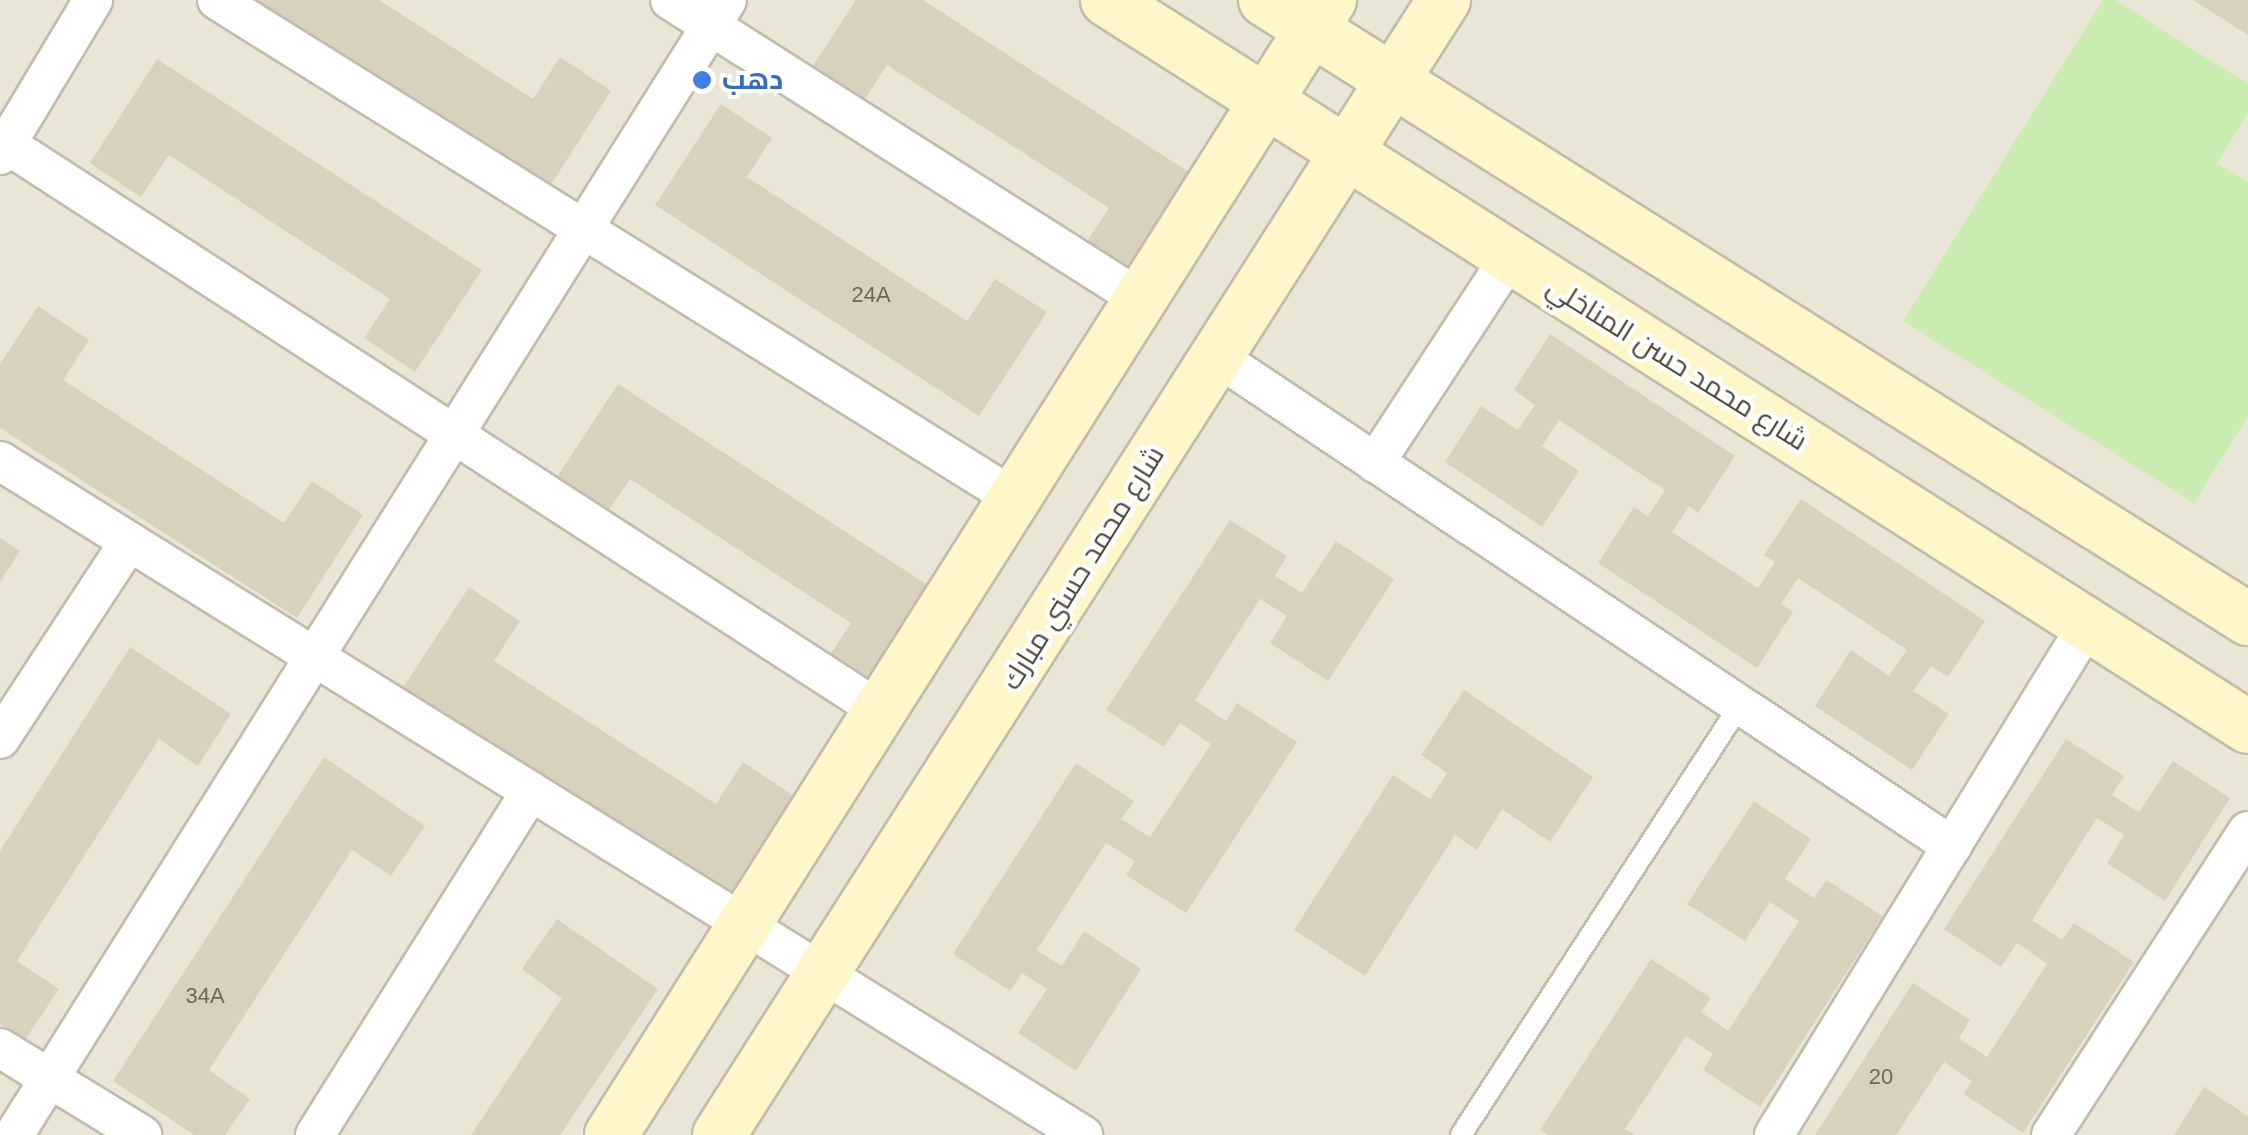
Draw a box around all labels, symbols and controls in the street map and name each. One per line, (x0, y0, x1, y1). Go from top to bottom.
place label: دهب (722, 63, 783, 97)
marker: دهب (691, 69, 713, 91)
street label: شارع محمد حسن المناخلي (1541, 270, 1813, 458)
house number: 24A (851, 282, 891, 308)
street label: شارع محمد حسني مبارك (994, 440, 1172, 696)
house number: 34A (185, 983, 225, 1009)
house number: 20 (1869, 1064, 1893, 1090)

